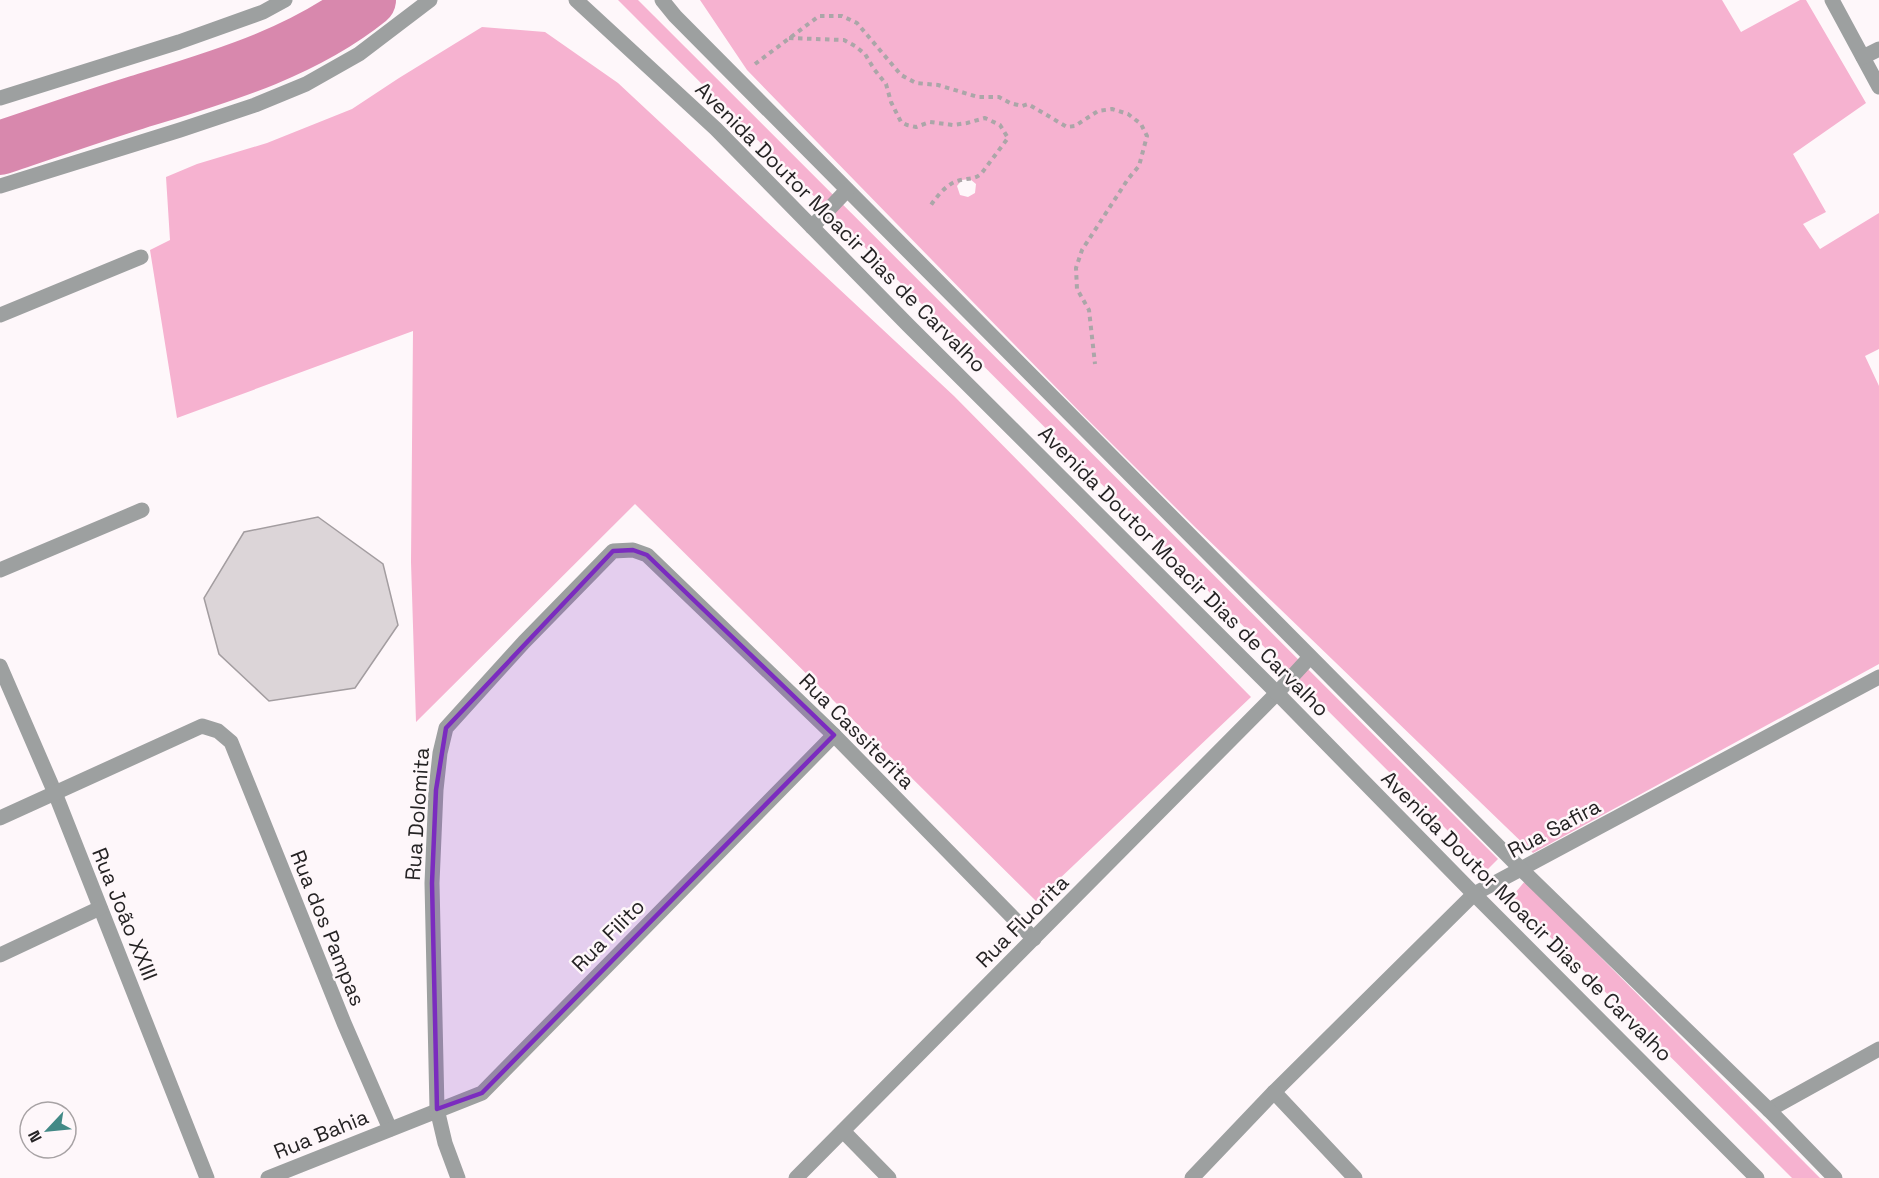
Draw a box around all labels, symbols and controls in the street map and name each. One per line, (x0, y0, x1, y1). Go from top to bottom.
street label: Avenida Doutor Moacir Dias de Carvalho (690, 76, 992, 378)
street label: Avenida Doutor Moacir Dias de Carvalho (1033, 420, 1335, 722)
street label: Rua Cassiterita (793, 667, 921, 795)
street label: Rua Dolomita (399, 746, 435, 882)
street label: Avenida Doutor Moacir Dias de Carvalho (1376, 765, 1678, 1067)
street label: Rua Safira (1503, 792, 1605, 864)
street label: Rua João XXlll (86, 844, 164, 984)
street label: Rua dos Pampas (284, 846, 372, 1010)
street label: Rua Fluorita (970, 869, 1074, 973)
street label: Rua Filito (566, 893, 650, 977)
north arrow (18, 1100, 78, 1160)
street label: Rua Bahia (270, 1103, 372, 1165)
text: N (23, 1127, 47, 1146)

